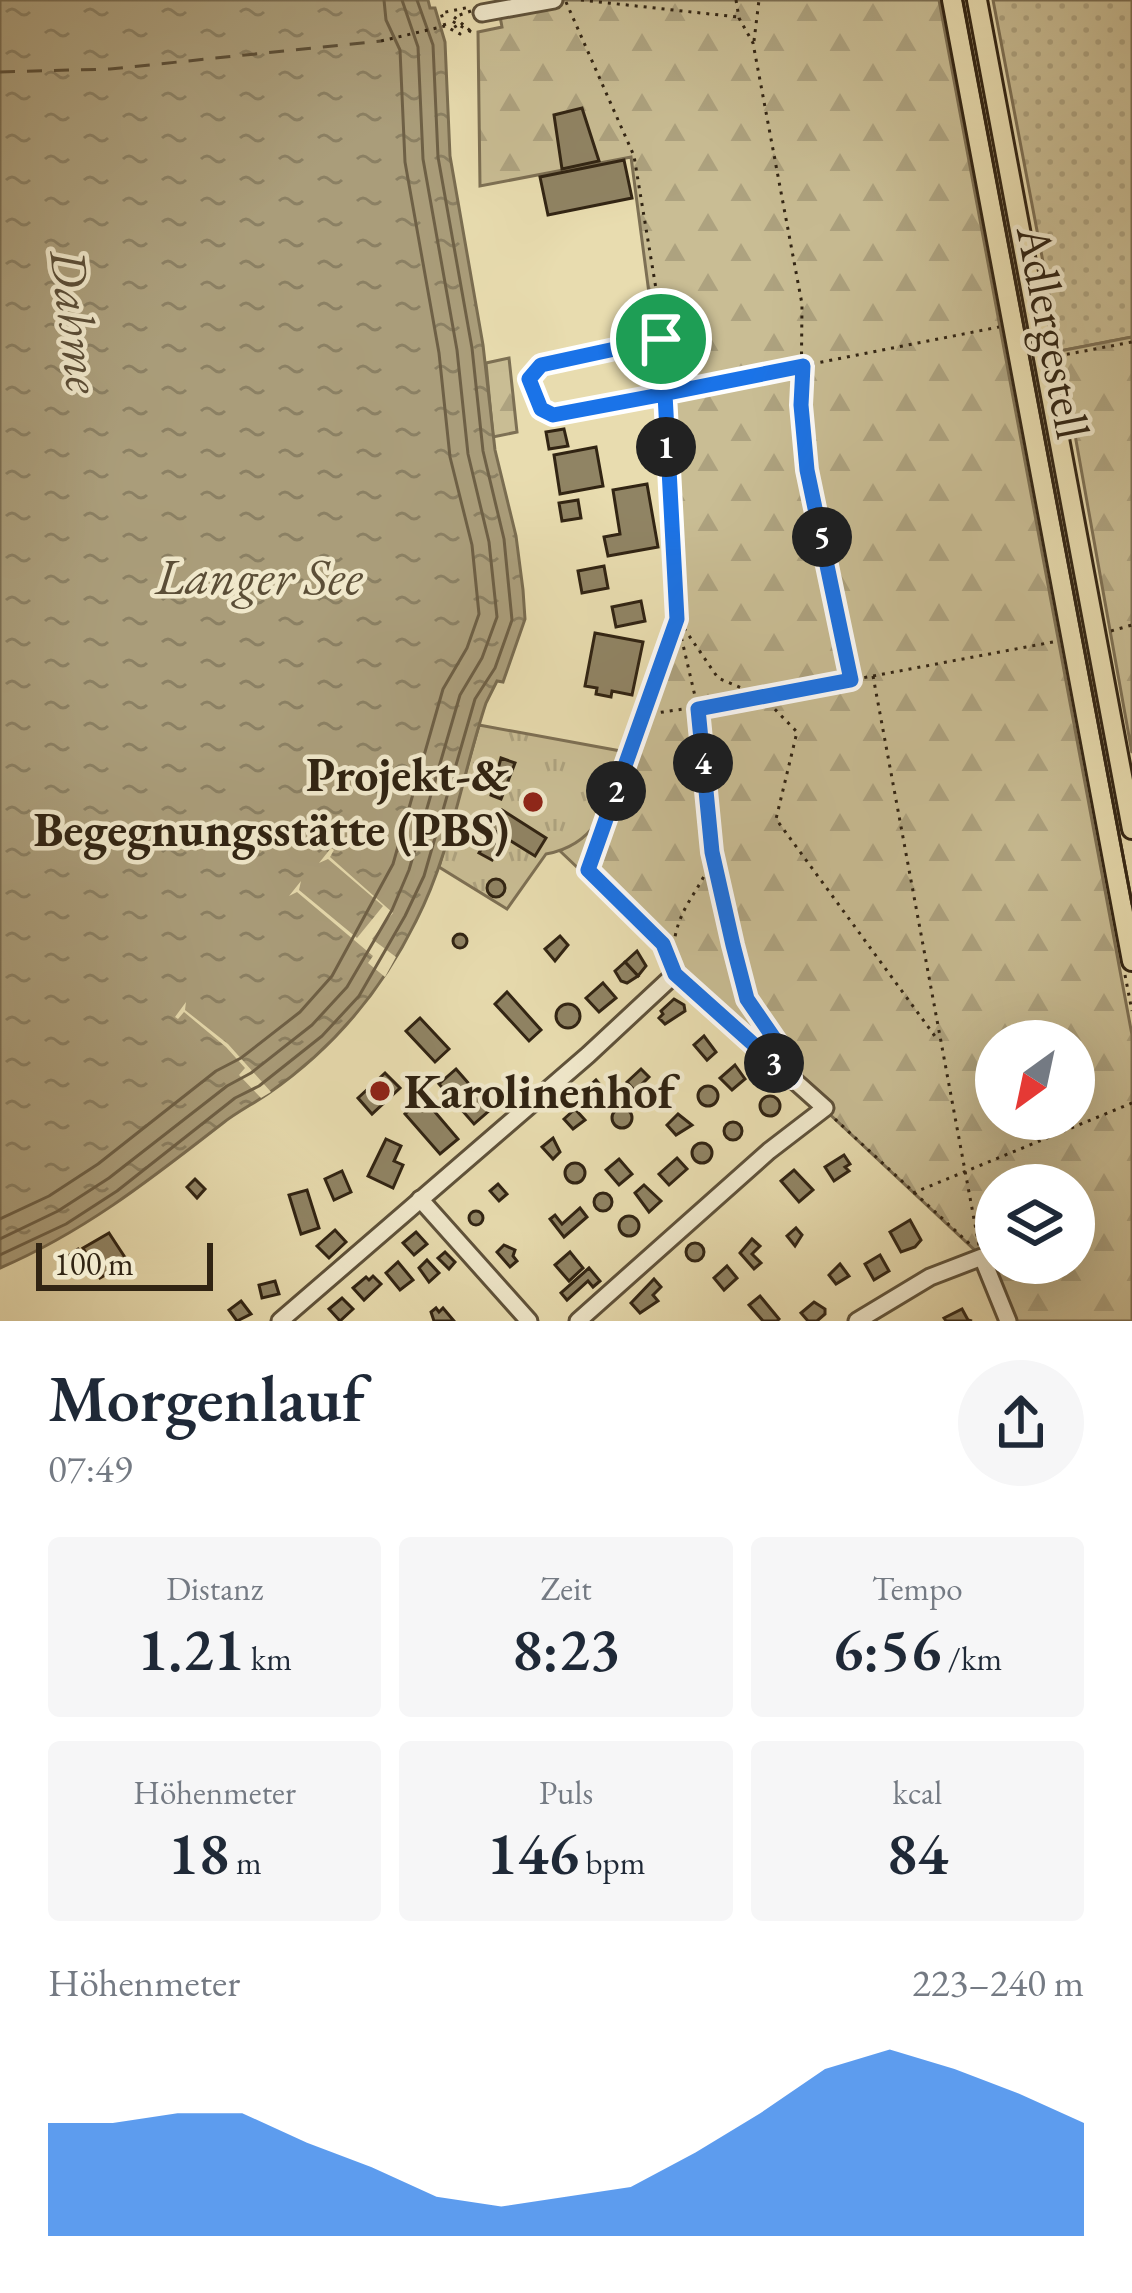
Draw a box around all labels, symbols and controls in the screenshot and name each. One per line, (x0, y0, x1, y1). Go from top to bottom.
street label: Adlergestell (1003, 219, 1105, 444)
water label: Dahme (35, 244, 119, 398)
pin (610, 288, 712, 390)
icon: arrive (628, 306, 694, 372)
pin: 1 (636, 417, 696, 477)
text: 1 (657, 425, 675, 468)
pin: 5 (792, 507, 852, 567)
text: 5 (813, 515, 831, 558)
water label: Langer See (153, 543, 363, 609)
pin: 4 (673, 733, 733, 793)
text: 4 (694, 741, 712, 784)
place label: Projekt-& Begegnungsstätte (PBS) (33, 743, 510, 860)
pin: 2 (586, 761, 646, 821)
text: 2 (607, 769, 625, 812)
marker: Projekt-& Begegnungsstätte (PBS) (520, 789, 546, 815)
north arrow (975, 1020, 1095, 1140)
map controls (975, 1020, 1095, 1284)
pin: 3 (744, 1033, 804, 1093)
text: 3 (765, 1041, 783, 1084)
place label: Karolinenhof (404, 1060, 681, 1122)
marker: Karolinenhof (367, 1078, 393, 1104)
button: layers (975, 1164, 1095, 1284)
scale bar (36, 1237, 213, 1290)
text: 100 m (54, 1242, 134, 1285)
text: Morgenlauf (48, 1355, 365, 1441)
button: share (958, 1360, 1084, 1486)
text: 07:49 (48, 1443, 133, 1494)
text: Distanz (166, 1567, 263, 1610)
text: Zeit (540, 1567, 592, 1610)
text: Tempo (872, 1567, 963, 1610)
text: 1.21 (137, 1610, 244, 1688)
text: 8:23 (512, 1610, 620, 1688)
text: 6:56 (833, 1610, 941, 1688)
text: km (244, 1637, 292, 1680)
text: /km (941, 1637, 1002, 1680)
text: Höhenmeter (133, 1771, 296, 1814)
text: Puls (539, 1771, 593, 1814)
text: kcal (893, 1771, 942, 1814)
text: 18 (168, 1814, 229, 1892)
text: 146 (487, 1814, 579, 1892)
text: 84 (887, 1814, 948, 1892)
text: m (229, 1841, 262, 1884)
text: bpm (579, 1841, 645, 1884)
text: Höhenmeter (48, 1957, 240, 2008)
text: 223–240 m (912, 1957, 1084, 2008)

